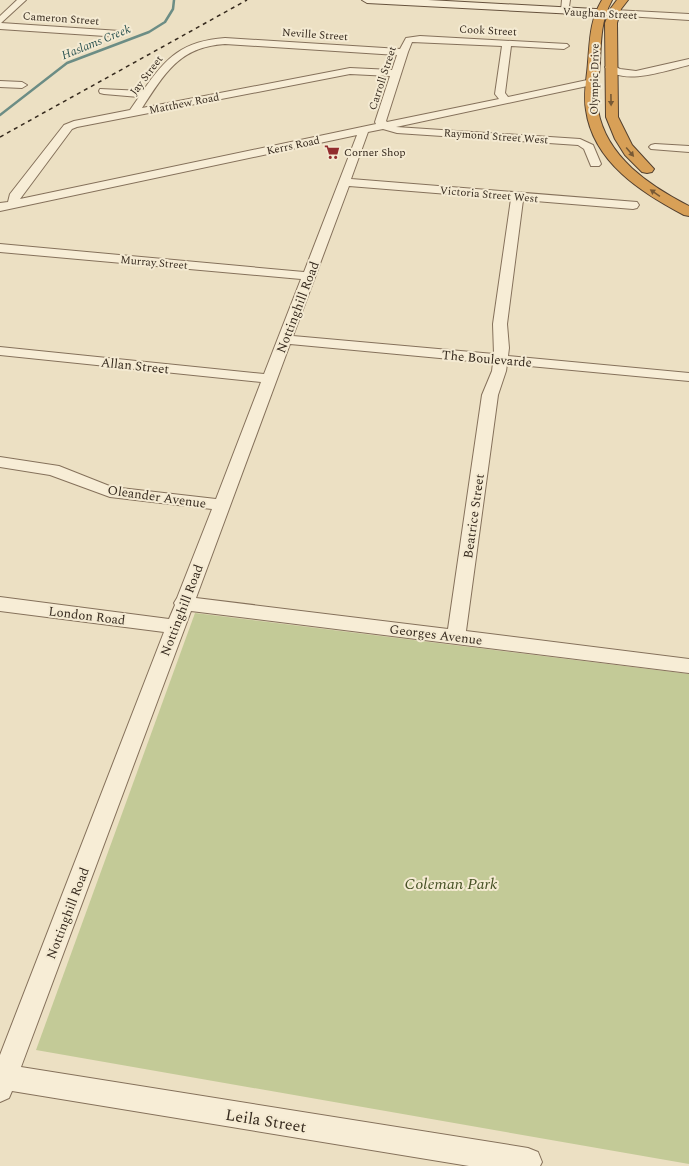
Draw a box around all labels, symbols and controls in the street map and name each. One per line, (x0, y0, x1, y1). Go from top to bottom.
street label: Vaughan Street (562, 3, 638, 24)
street label: Cameron Street (22, 7, 100, 30)
water label: Haslams Creek (59, 20, 134, 65)
street label: Cook Street (459, 21, 517, 41)
street label: Neville Street (281, 24, 349, 45)
street label: Olympic Drive (585, 43, 604, 115)
street label: Carroll Street (364, 44, 401, 112)
street label: Jay Street (126, 52, 167, 99)
street label: Matthew Road (147, 88, 221, 119)
one-way arrow (608, 94, 614, 107)
street label: Raymond Street West (443, 124, 549, 149)
street label: Kerrs Road (265, 132, 321, 159)
supermarket icon: Corner Shop (323, 143, 341, 161)
place label: Corner Shop (344, 144, 406, 161)
one-way arrow (625, 146, 634, 157)
street label: Victoria Street West (439, 182, 539, 207)
one-way arrow (650, 189, 660, 197)
street label: Murray Street (119, 251, 189, 274)
street label: Nottinghill Road (271, 259, 325, 356)
street label: The Boulevarde (441, 345, 533, 373)
street label: Allan Street (100, 352, 170, 380)
street label: Beatrice Street (458, 472, 490, 560)
street label: Oleander Avenue (106, 480, 208, 514)
street label: Nottinghill Road (155, 562, 209, 659)
street label: London Road (47, 601, 126, 631)
street label: Georges Avenue (388, 619, 483, 651)
street label: Nottinghill Road (41, 865, 95, 962)
park label: Coleman Park (404, 872, 498, 896)
street label: Leila Street (224, 1103, 308, 1139)

